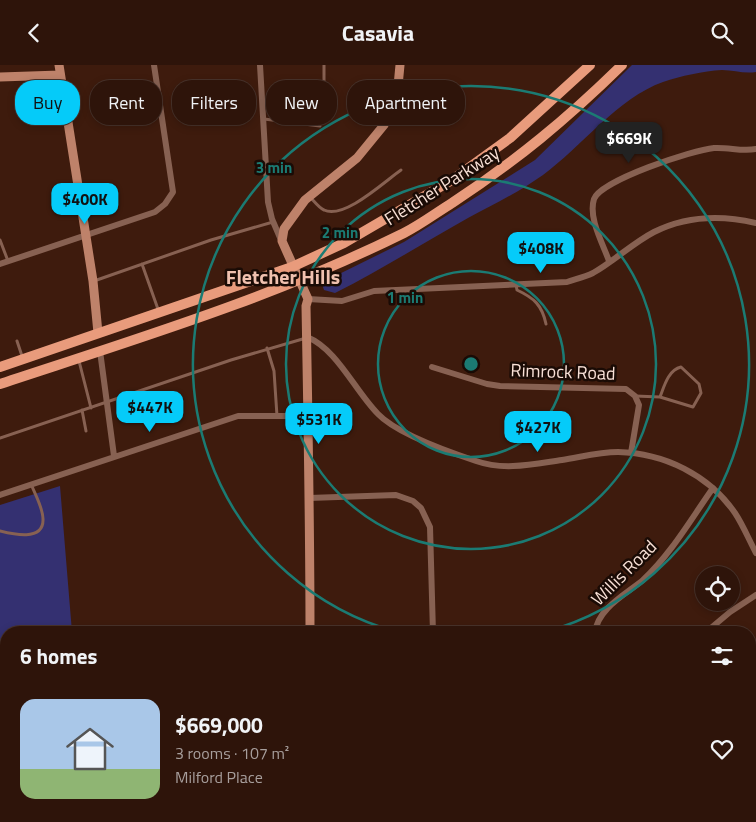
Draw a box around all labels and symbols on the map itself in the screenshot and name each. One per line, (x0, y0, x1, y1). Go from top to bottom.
pin: $669K (594, 121, 664, 164)
street label: Fletcher Parkway (379, 139, 505, 232)
text: 3 min (256, 156, 292, 179)
pin: $400K (50, 183, 120, 225)
text: 2 min (322, 221, 358, 244)
pin: $408K (506, 231, 576, 274)
district label: Fletcher Hills (226, 261, 340, 292)
text: 1 min (387, 286, 423, 309)
centre of rings (462, 355, 480, 373)
street label: Rimrock Road (510, 356, 616, 387)
pin: $447K (115, 391, 185, 433)
pin: $531K (284, 403, 354, 445)
pin: $427K (503, 411, 573, 453)
street label: Willis Road (585, 534, 663, 612)

